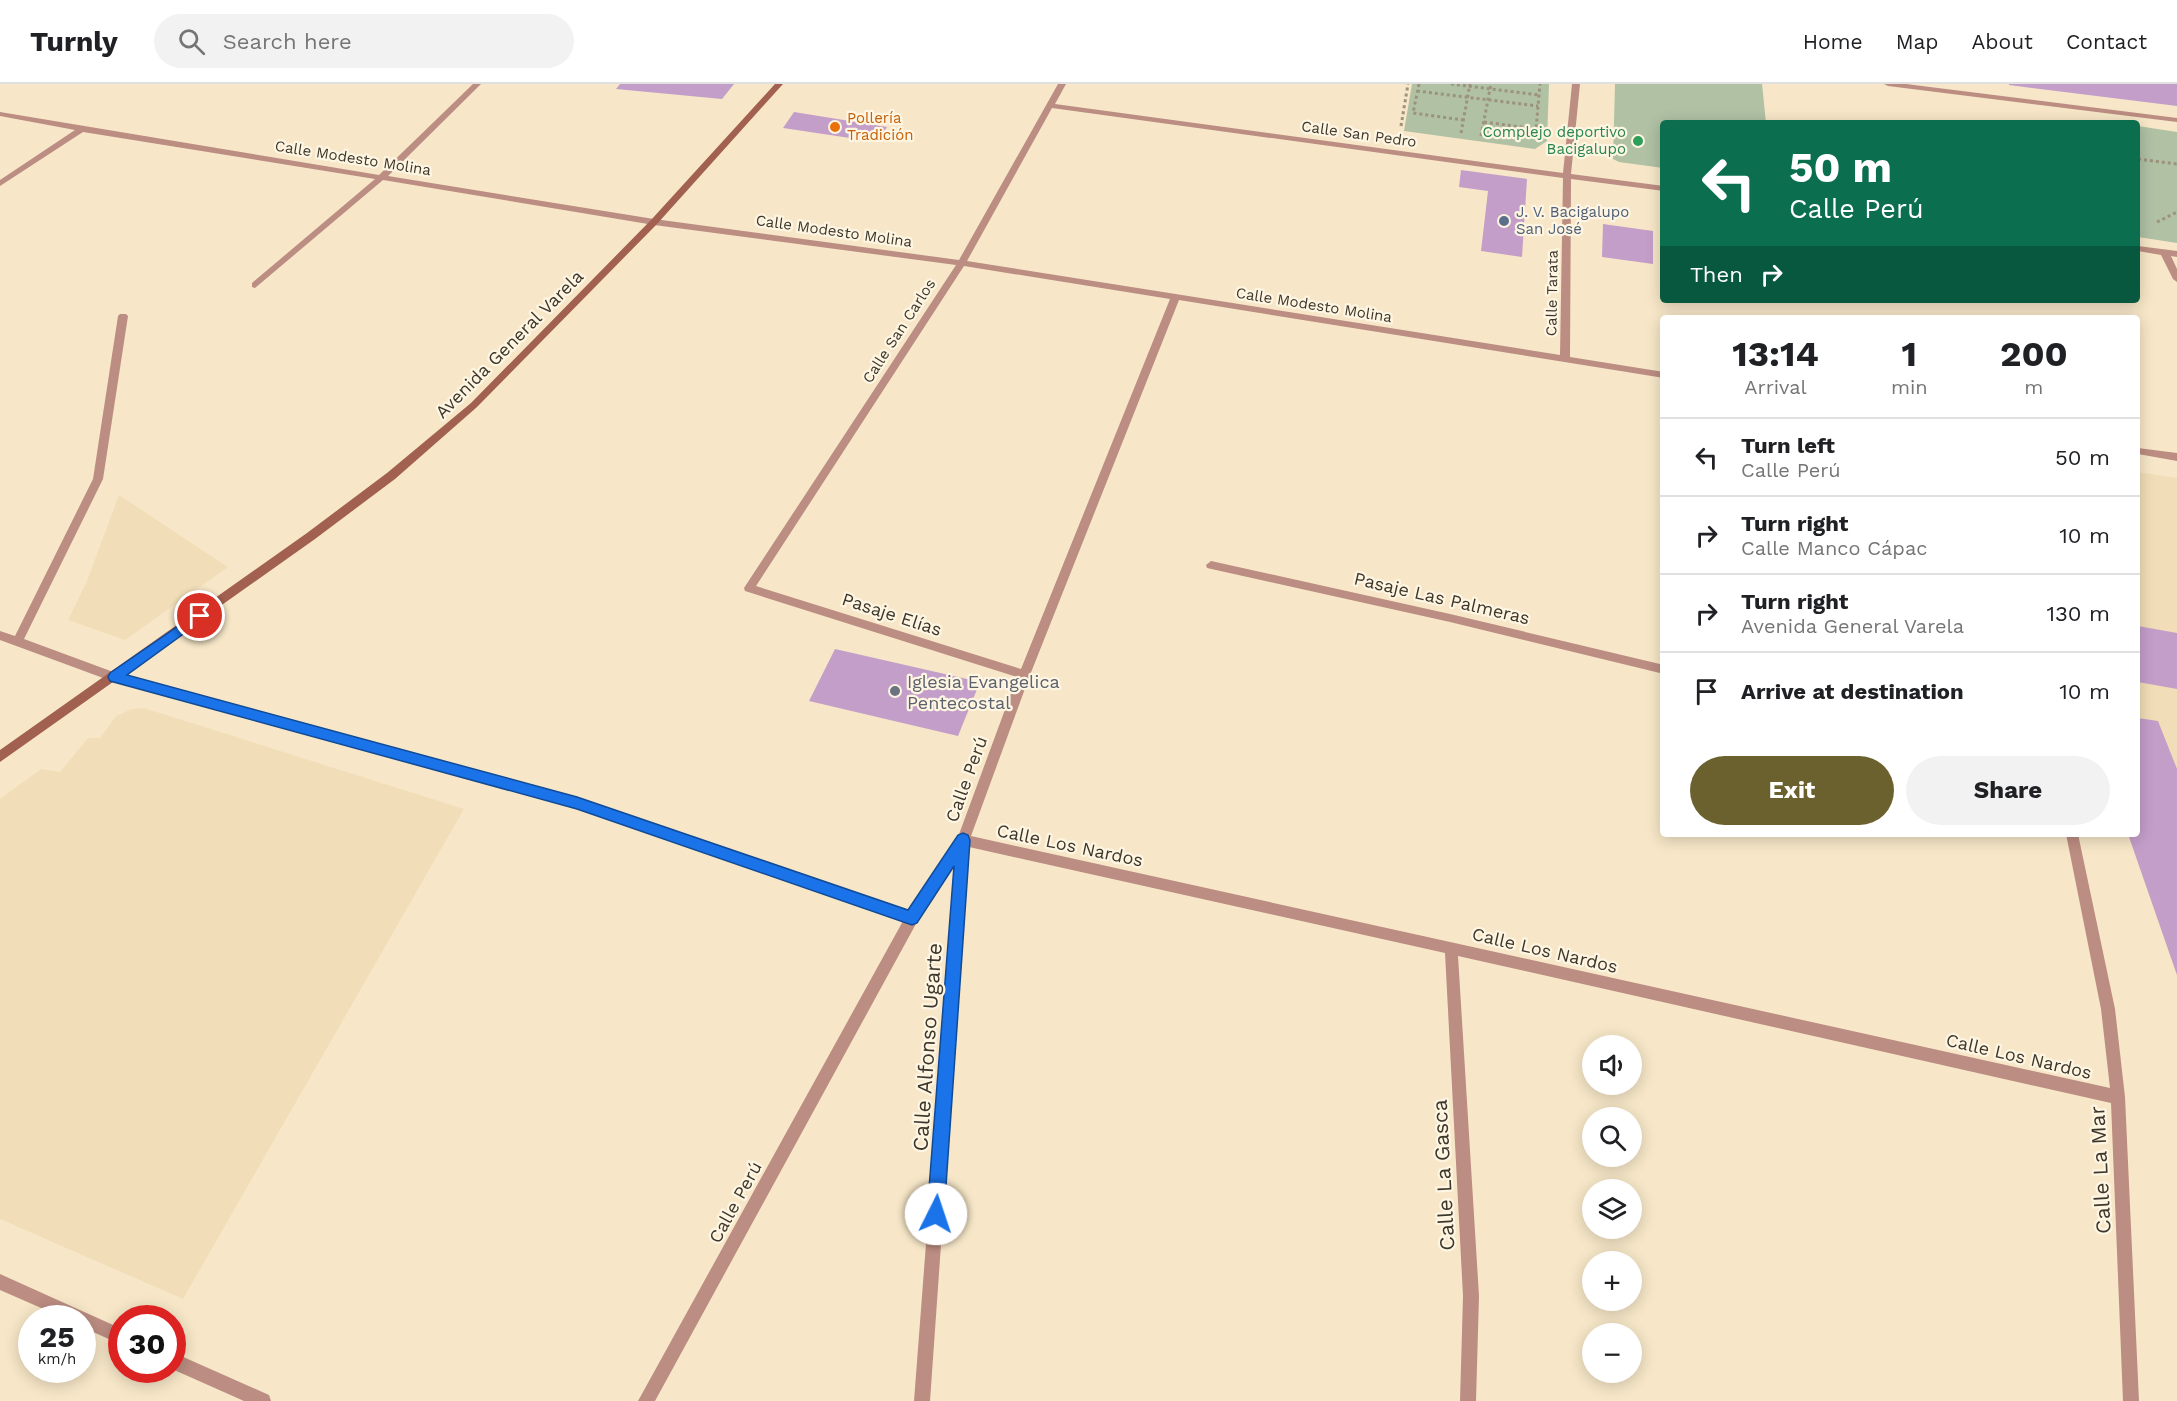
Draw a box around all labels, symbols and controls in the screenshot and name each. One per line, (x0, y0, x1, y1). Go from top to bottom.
search box (154, 14, 574, 68)
text: Turnly (30, 25, 118, 58)
icon: search (175, 25, 208, 58)
text: Search here (223, 29, 352, 54)
text: Home (1803, 29, 1863, 54)
text: Map (1896, 29, 1939, 54)
text: About (1972, 29, 2033, 54)
text: Contact (2066, 29, 2147, 54)
place label: Pollería Tradición (847, 109, 914, 144)
street label: Calle San Pedro (1300, 117, 1418, 151)
marker: Pollería Tradición (828, 120, 842, 134)
place label: Complejo deportivo Bacigalupo (1482, 123, 1626, 158)
marker: Complejo deportivo Bacigalupo (1631, 134, 1645, 148)
street label: Calle Modesto Molina (274, 137, 433, 179)
text: 50 m (1789, 143, 1892, 192)
icon: left (1690, 144, 1768, 222)
text: Calle Perú (1789, 193, 1924, 225)
place label: J. V. Bacigalupo San José (1516, 203, 1629, 238)
street label: Calle Modesto Molina (755, 211, 914, 251)
marker: J. V. Bacigalupo San José (1497, 214, 1511, 228)
street label: Calle Tarata (1542, 249, 1562, 336)
icon: right (1755, 258, 1788, 291)
text: Then (1690, 262, 1743, 287)
street label: Avenida General Varela (431, 266, 587, 422)
street label: Calle San Carlos (859, 275, 939, 386)
street label: Calle Modesto Molina (1235, 284, 1394, 326)
text: 13:14 (1732, 333, 1819, 375)
text: 1 (1902, 333, 1917, 375)
text: 200 (2000, 333, 2068, 375)
text: Arrival (1744, 375, 1807, 399)
text: min (1891, 375, 1928, 399)
text: m (2024, 375, 2043, 399)
text: Turn left (1741, 433, 1835, 458)
icon: left (1690, 441, 1723, 474)
text: 50 m (2055, 445, 2110, 470)
text: Calle Perú (1741, 458, 1841, 482)
text: Turn right (1741, 511, 1848, 536)
icon: right (1690, 519, 1723, 552)
text: 10 m (2059, 523, 2110, 548)
text: Calle Manco Cápac (1741, 536, 1927, 560)
street label: Pasaje Las Palmeras (1352, 568, 1532, 628)
street label: Pasaje Elías (839, 588, 945, 640)
text: Turn right (1741, 589, 1848, 614)
pin (174, 590, 225, 641)
icon: right (1690, 597, 1723, 630)
icon: arrive (183, 599, 216, 632)
text: 130 m (2046, 601, 2110, 626)
text: Avenida General Varela (1741, 614, 1964, 638)
place label: Iglesia Evangelica Pentecostal (907, 671, 1060, 713)
icon: arrive (1690, 675, 1723, 708)
text: Arrive at destination (1741, 679, 1964, 704)
text: 10 m (2059, 679, 2110, 704)
marker: Iglesia Evangelica Pentecostal (888, 684, 902, 698)
street label: Calle Perú (941, 733, 991, 825)
button: Exit (1690, 756, 1894, 825)
button: Share (1906, 756, 2110, 825)
street label: Calle Los Nardos (995, 819, 1145, 871)
street label: Calle Los Nardos (1470, 923, 1620, 977)
street label: Calle Alfonso Ugarte (907, 942, 947, 1152)
street label: Calle Los Nardos (1944, 1029, 2094, 1083)
map controls (1582, 1035, 1642, 1383)
button: sound (1582, 1035, 1642, 1095)
street label: Calle La Gasca (1427, 1099, 1459, 1251)
street label: Calle La Mar (2084, 1105, 2116, 1234)
button: search (1582, 1107, 1642, 1167)
street label: Calle Perú (704, 1158, 766, 1246)
button: layers (1582, 1179, 1642, 1239)
position arrow (904, 1182, 968, 1246)
button: + (1582, 1251, 1642, 1311)
speed limit sign: 30 (108, 1305, 186, 1383)
text: 25 (39, 1319, 75, 1354)
button: − (1582, 1323, 1642, 1383)
text: km/h (38, 1350, 76, 1368)

